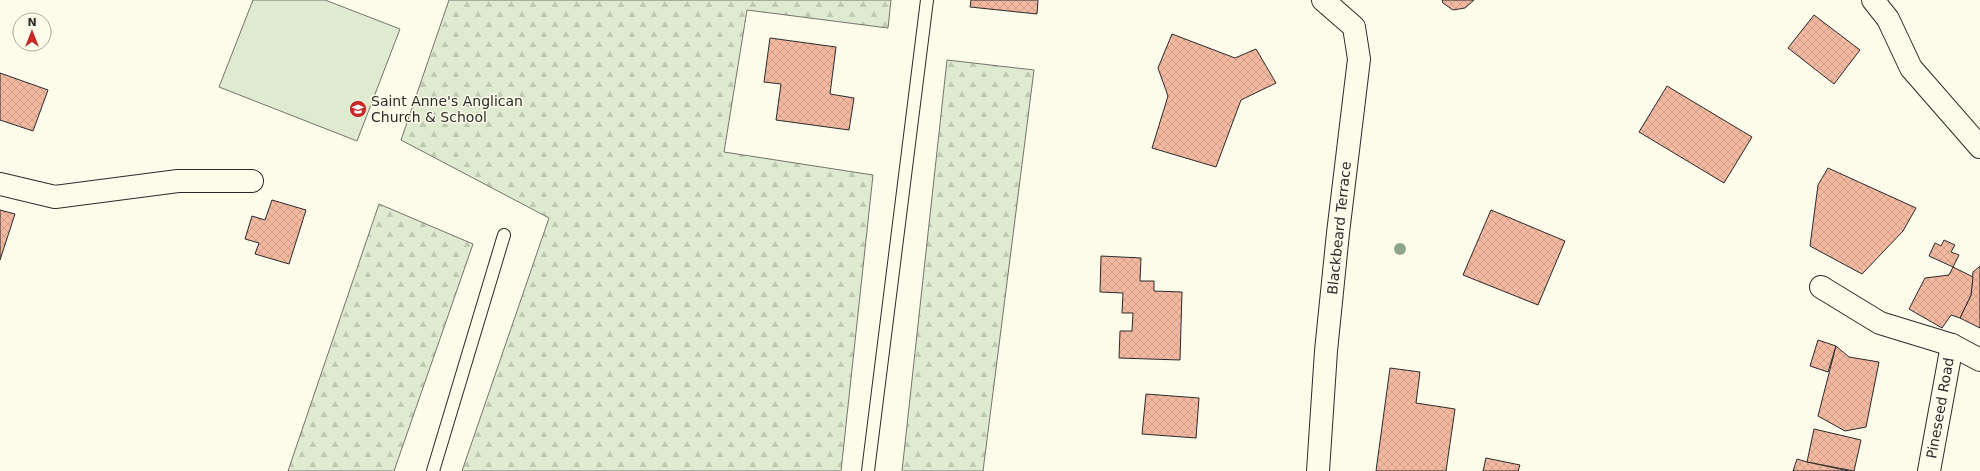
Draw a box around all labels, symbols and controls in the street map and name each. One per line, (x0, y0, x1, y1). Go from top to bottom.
north arrow (12, 12, 52, 52)
text: N (27, 16, 37, 29)
place label: Saint Anne's Anglican Church & School (371, 93, 523, 125)
school or university icon: Saint Anne's Anglican Church & School (348, 99, 368, 119)
street label: Blackbeard Terrace (1324, 161, 1354, 295)
street label: Pineseed Road (1923, 356, 1957, 460)

